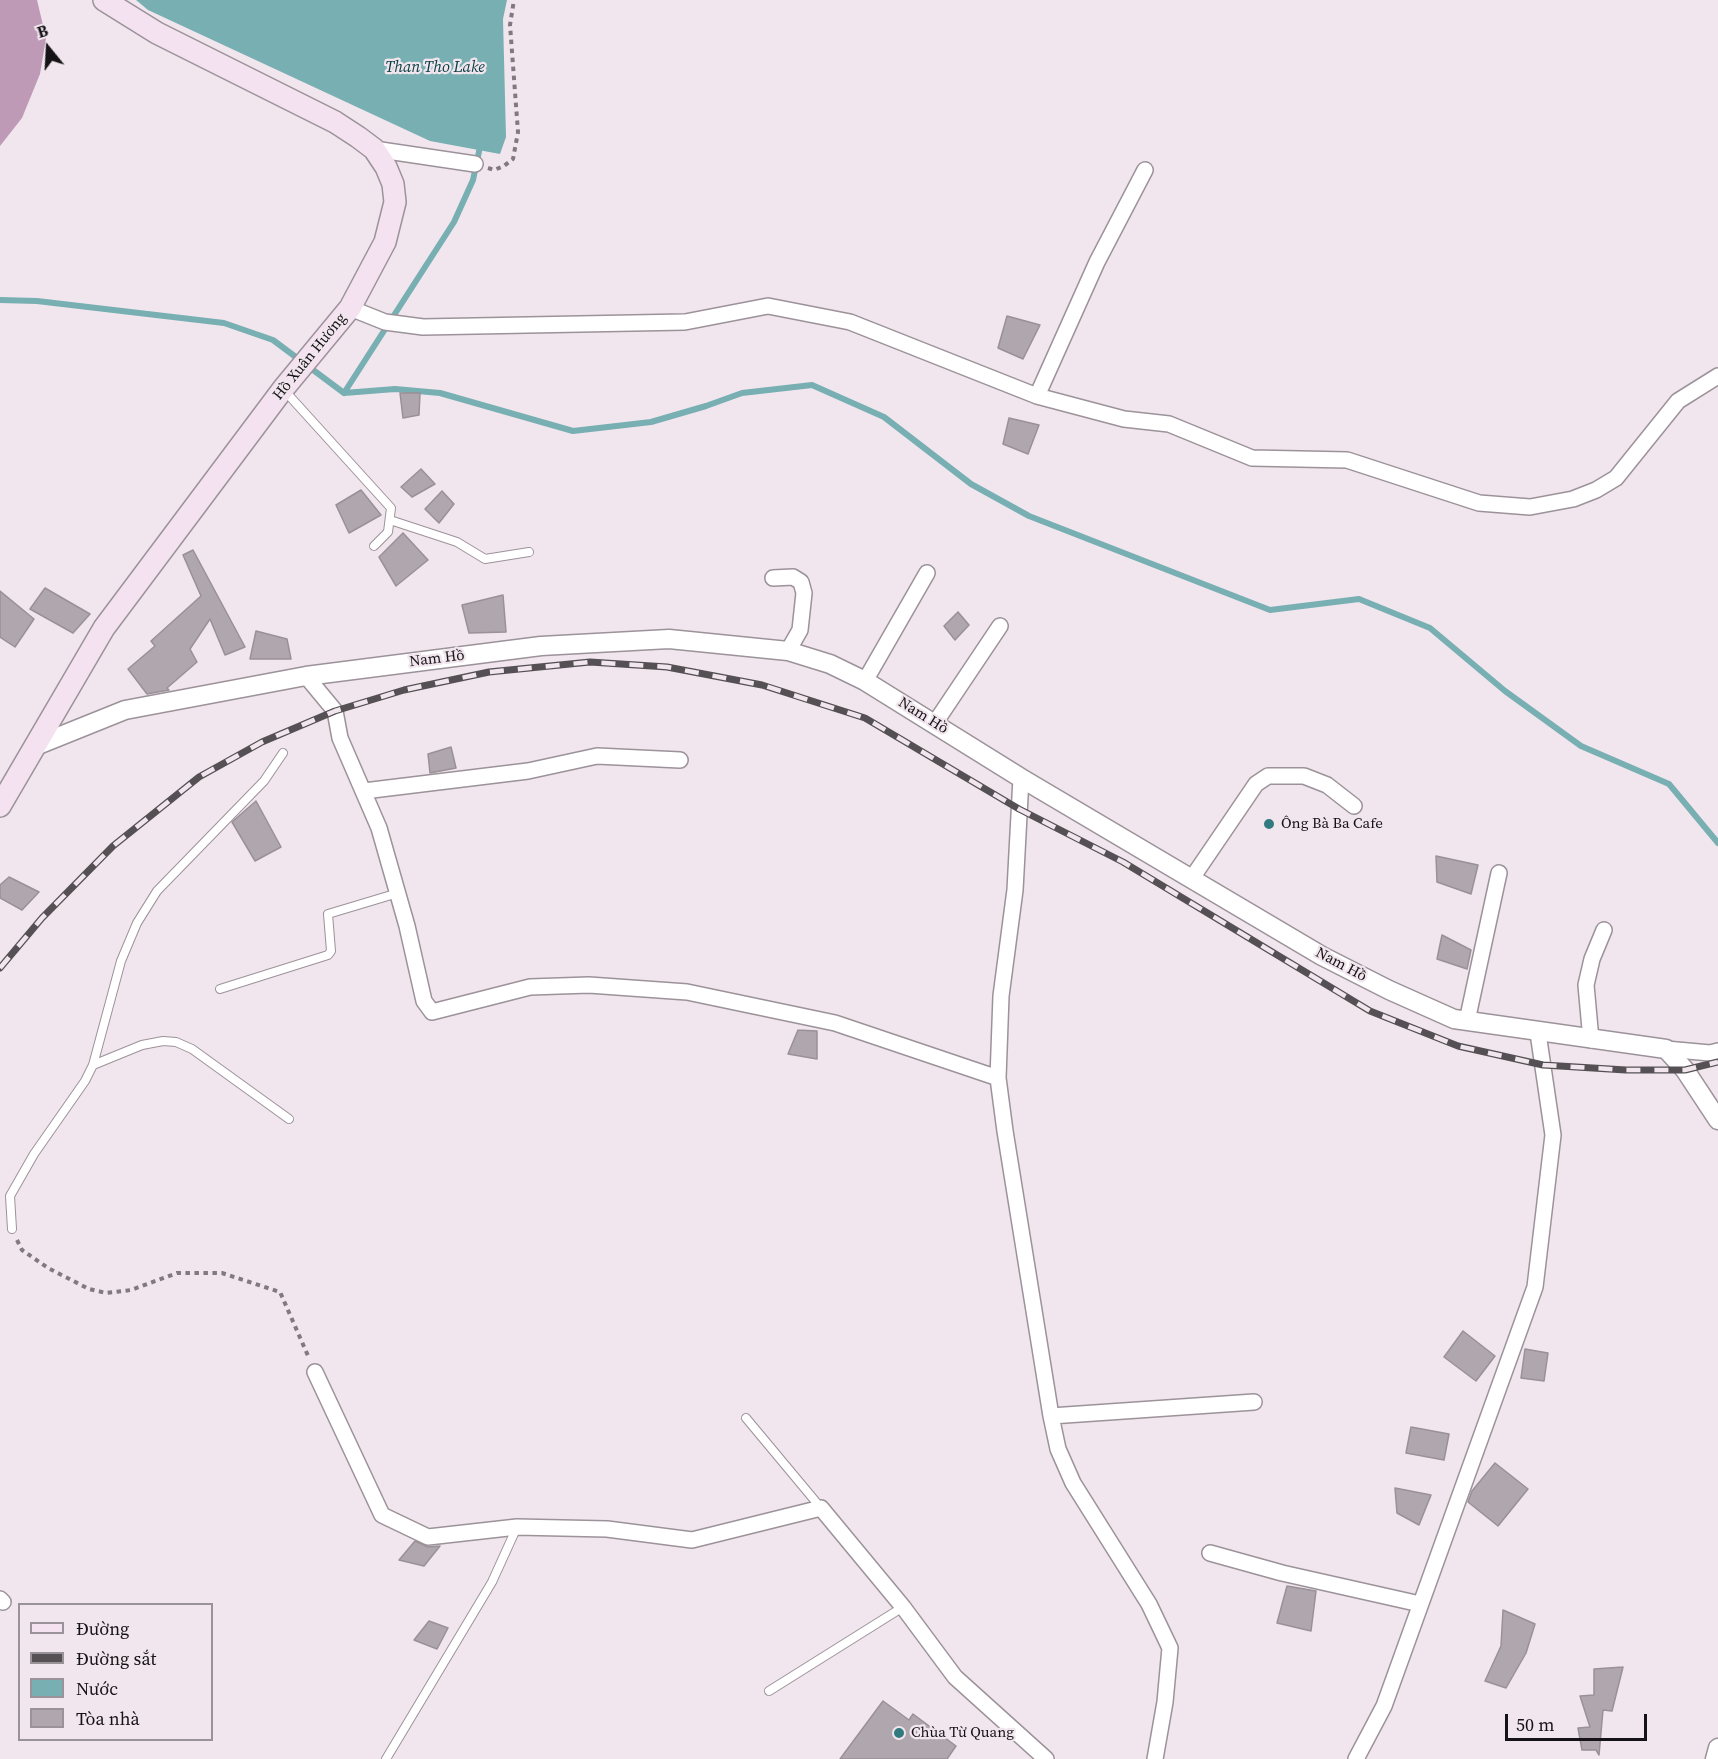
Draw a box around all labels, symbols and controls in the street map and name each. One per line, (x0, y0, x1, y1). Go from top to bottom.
north arrow (18, 18, 78, 78)
text: B (34, 19, 51, 43)
water label: Than Tho Lake (385, 58, 485, 78)
street label: Hồ Xuân Hương (269, 310, 351, 404)
street label: Nam Hồ (409, 647, 465, 671)
street label: Nam Hồ (895, 694, 951, 738)
place label: Ông Bà Ba Cafe (1281, 815, 1383, 833)
marker: Ông Bà Ba Cafe (1262, 817, 1276, 831)
street label: Nam Hồ (1312, 944, 1370, 986)
legend (18, 1603, 213, 1741)
text: Đường (76, 1616, 129, 1641)
text: Đường sắt (76, 1646, 156, 1671)
text: Nước (76, 1676, 118, 1701)
scale bar (1508, 1702, 1650, 1740)
text: Tòa nhà (76, 1706, 140, 1731)
text: 50 m (1516, 1712, 1554, 1737)
place label: Chùa Từ Quang (911, 1724, 1014, 1742)
marker: Chùa Từ Quang (892, 1726, 906, 1740)

